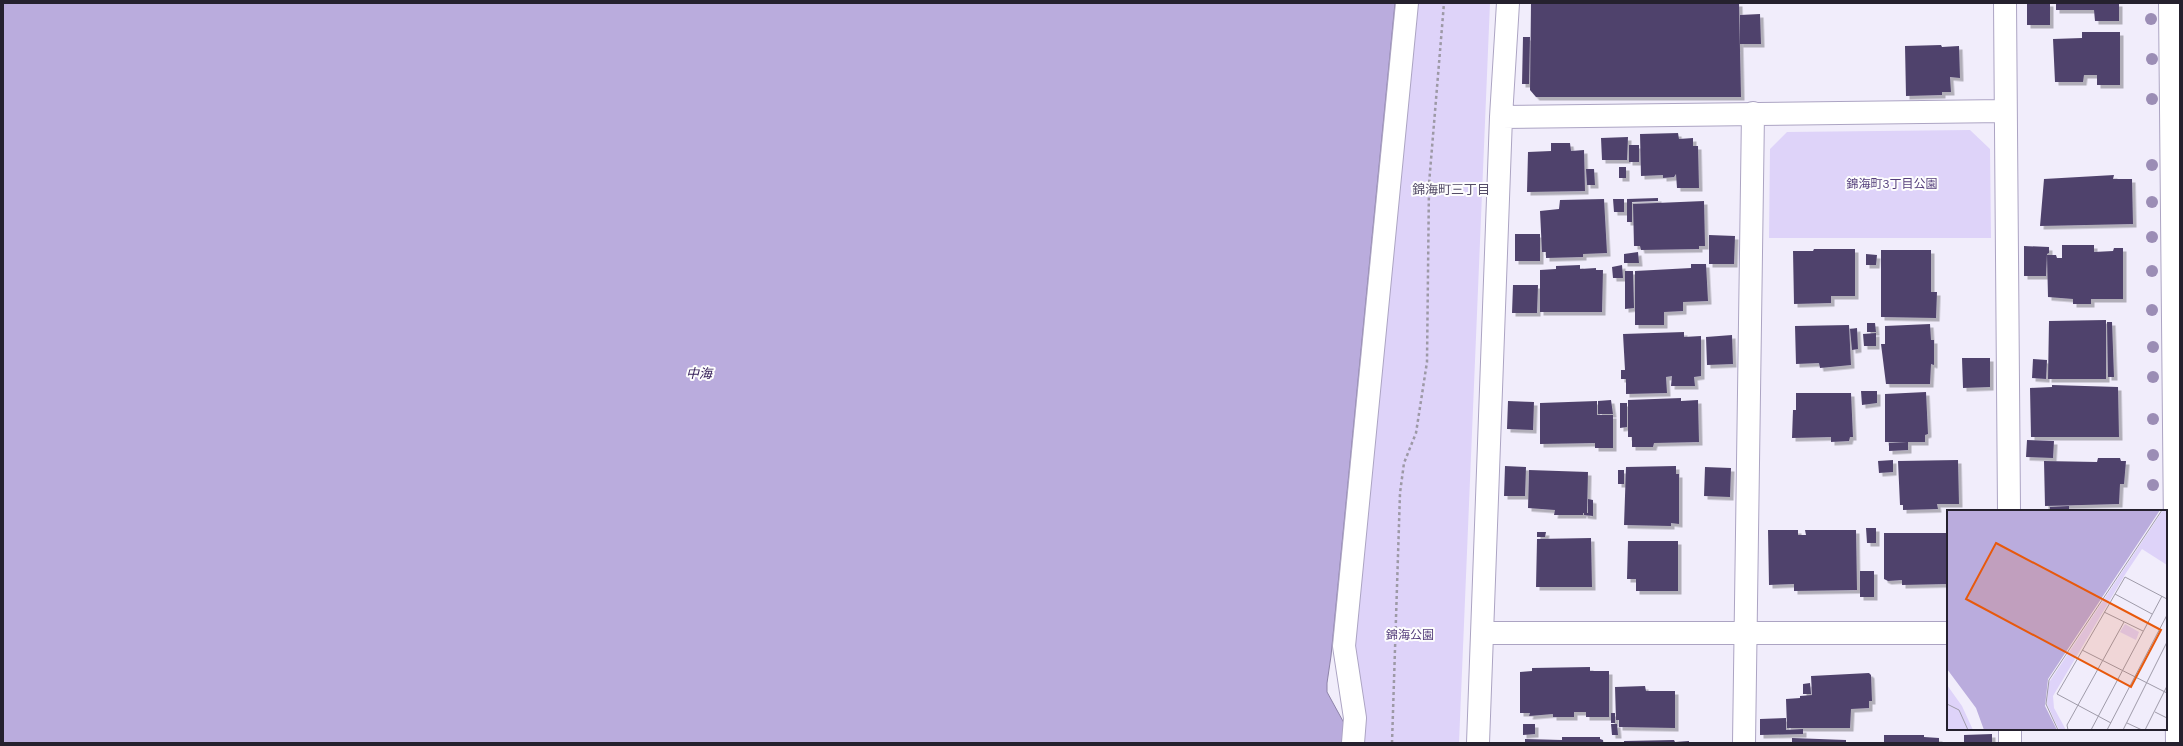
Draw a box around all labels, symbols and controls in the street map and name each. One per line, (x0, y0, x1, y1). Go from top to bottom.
park label: 錦海町3丁目公園 (1846, 177, 1938, 191)
district label: 錦海町三丁目 (1412, 182, 1490, 197)
water label: 中海 (686, 366, 714, 381)
inset map (1947, 510, 2167, 730)
park label: 錦海公園 (1386, 628, 1434, 642)

